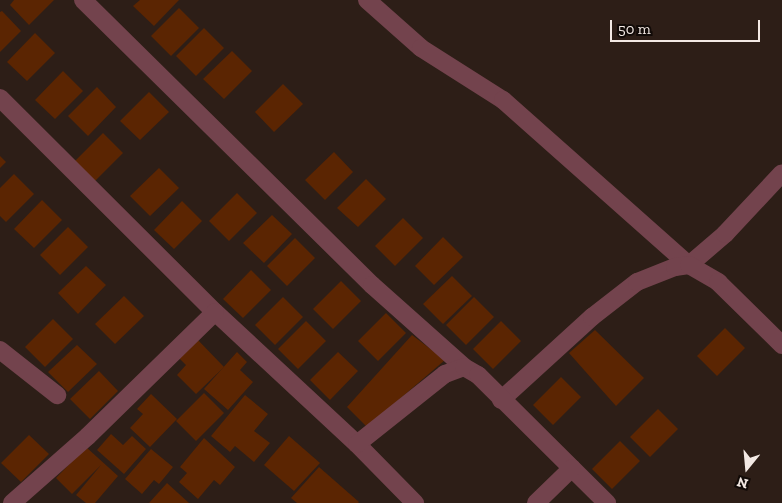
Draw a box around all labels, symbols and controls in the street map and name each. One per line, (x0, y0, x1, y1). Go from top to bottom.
scale bar (612, 10, 762, 42)
text: 50 m (618, 20, 651, 38)
north arrow (722, 443, 772, 493)
text: N (735, 473, 750, 493)

